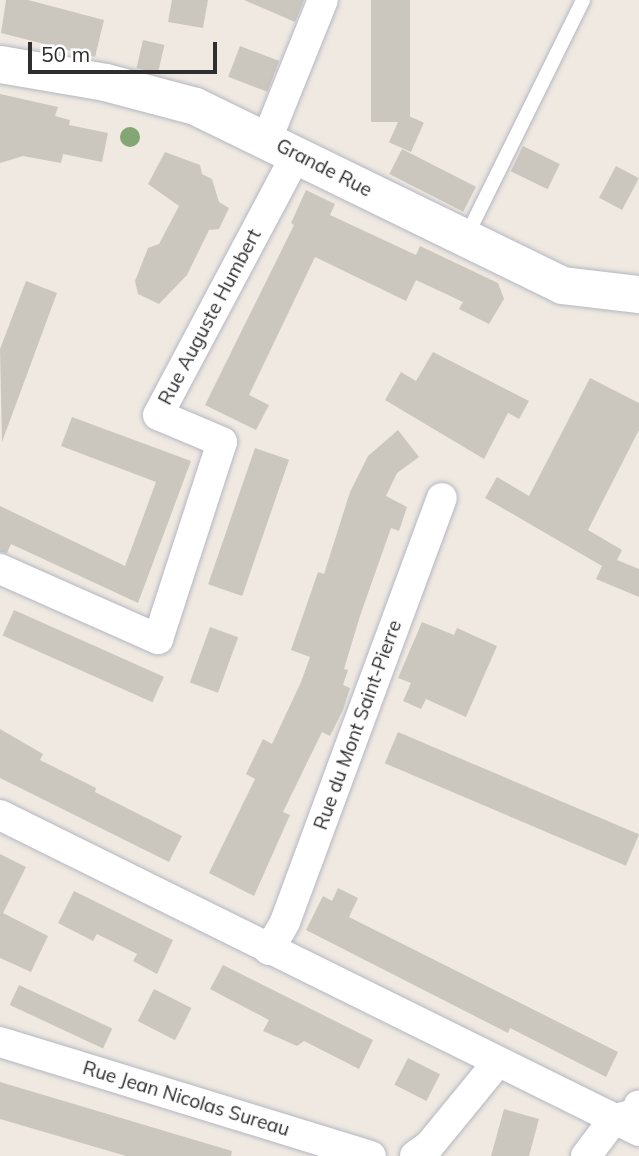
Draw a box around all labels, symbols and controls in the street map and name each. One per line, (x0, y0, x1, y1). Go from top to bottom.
scale bar (32, 28, 220, 72)
text: 50 m (41, 41, 90, 67)
street label: Grande Rue (272, 134, 376, 202)
street label: Rue Auguste Humbert (154, 225, 266, 409)
street label: Rue du Mont Saint-Pierre (309, 617, 407, 833)
street label: Rue Jean Nicolas Sureau (80, 1057, 292, 1141)

